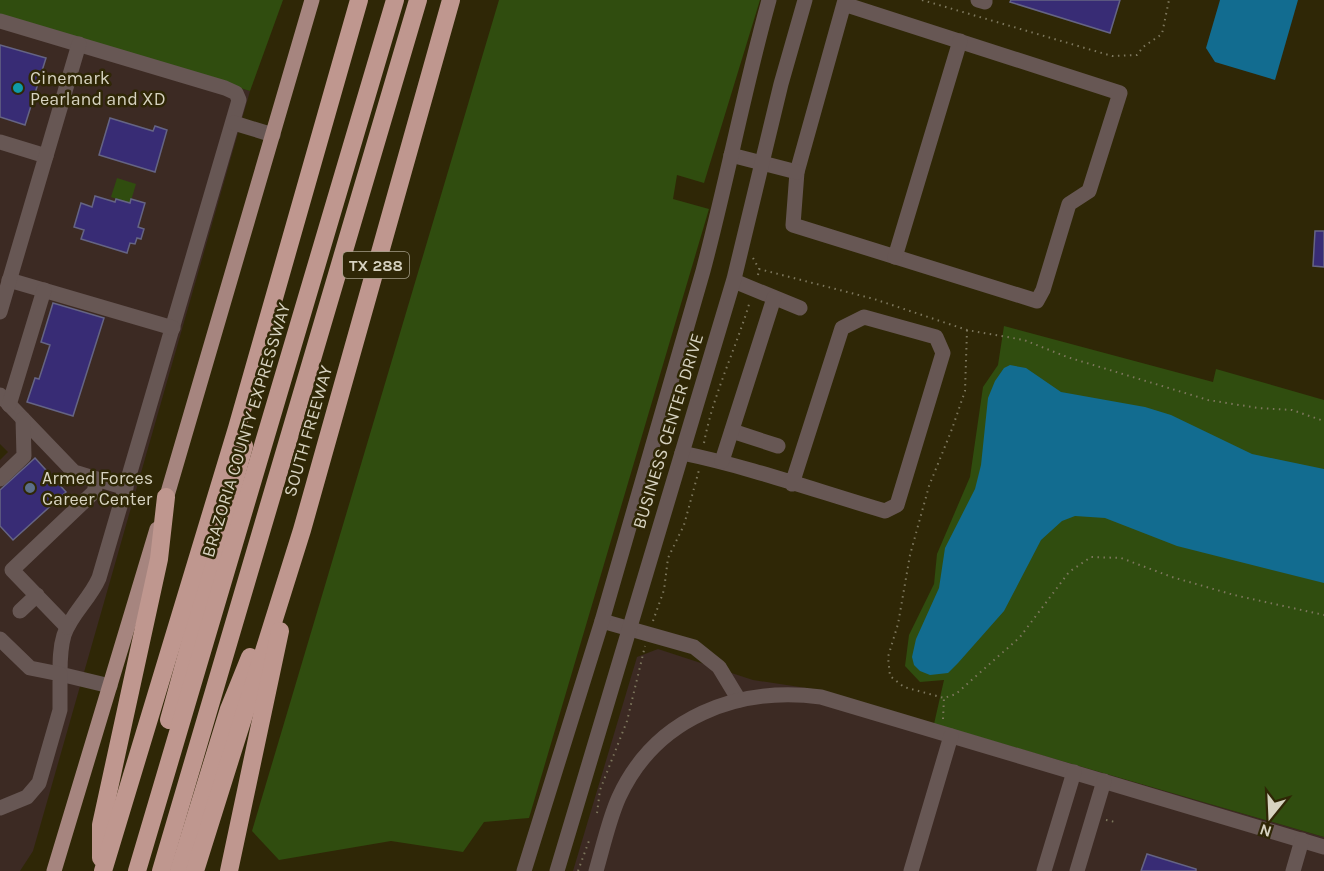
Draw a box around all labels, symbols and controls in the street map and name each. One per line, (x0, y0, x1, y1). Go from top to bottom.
place label: Cinemark Pearland and XD (30, 67, 166, 110)
marker: Cinemark Pearland and XD (11, 81, 25, 95)
road number: TX 288 (343, 252, 409, 278)
street label: BRAZORIA COUNTY EXPRESSWAY (197, 300, 295, 560)
street label: BUSINESS CENTER DRIVE (628, 331, 708, 531)
street label: SOUTH FREEWAY (279, 363, 337, 499)
place label: Armed Forces Career Center (42, 467, 153, 510)
marker: Armed Forces Career Center (23, 481, 37, 495)
north arrow (1240, 787, 1300, 847)
text: N (1257, 820, 1274, 842)

